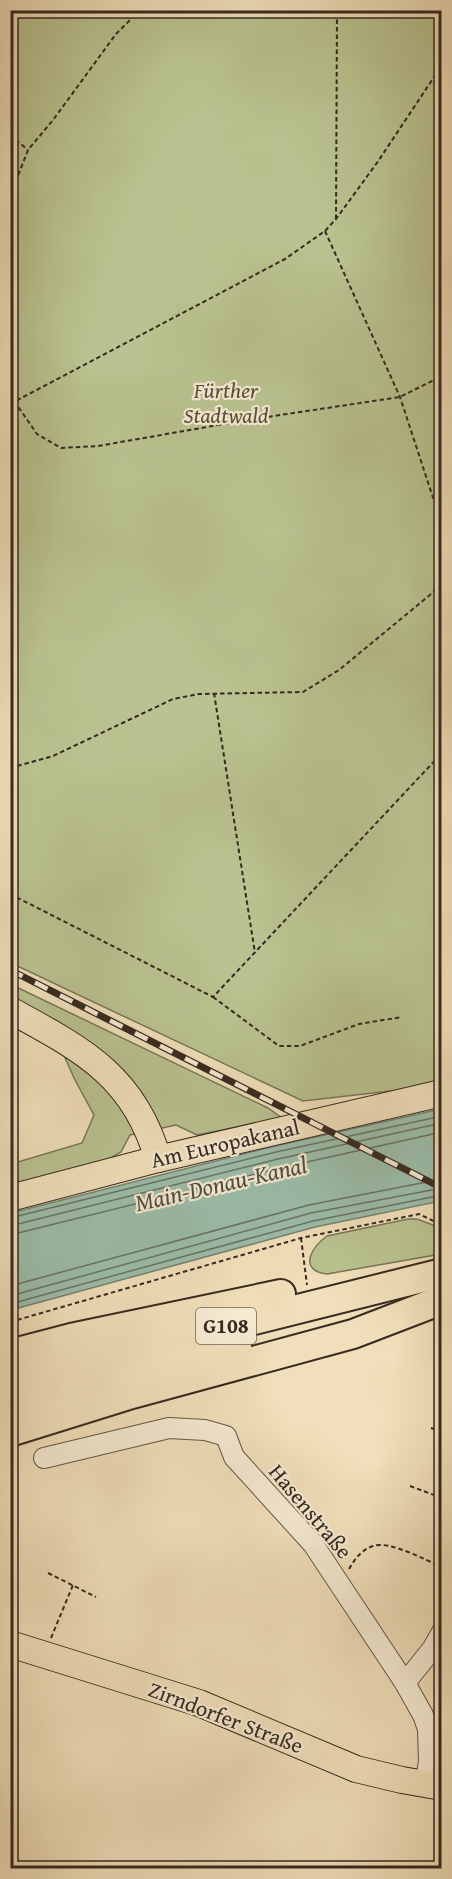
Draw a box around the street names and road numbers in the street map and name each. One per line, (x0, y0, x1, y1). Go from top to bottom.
street label: Am Europakanal (147, 1110, 303, 1176)
road number: G108 (196, 1308, 256, 1344)
street label: Hasenstraße (262, 1457, 360, 1565)
street label: Zirndorfer Straße (144, 1673, 308, 1761)

